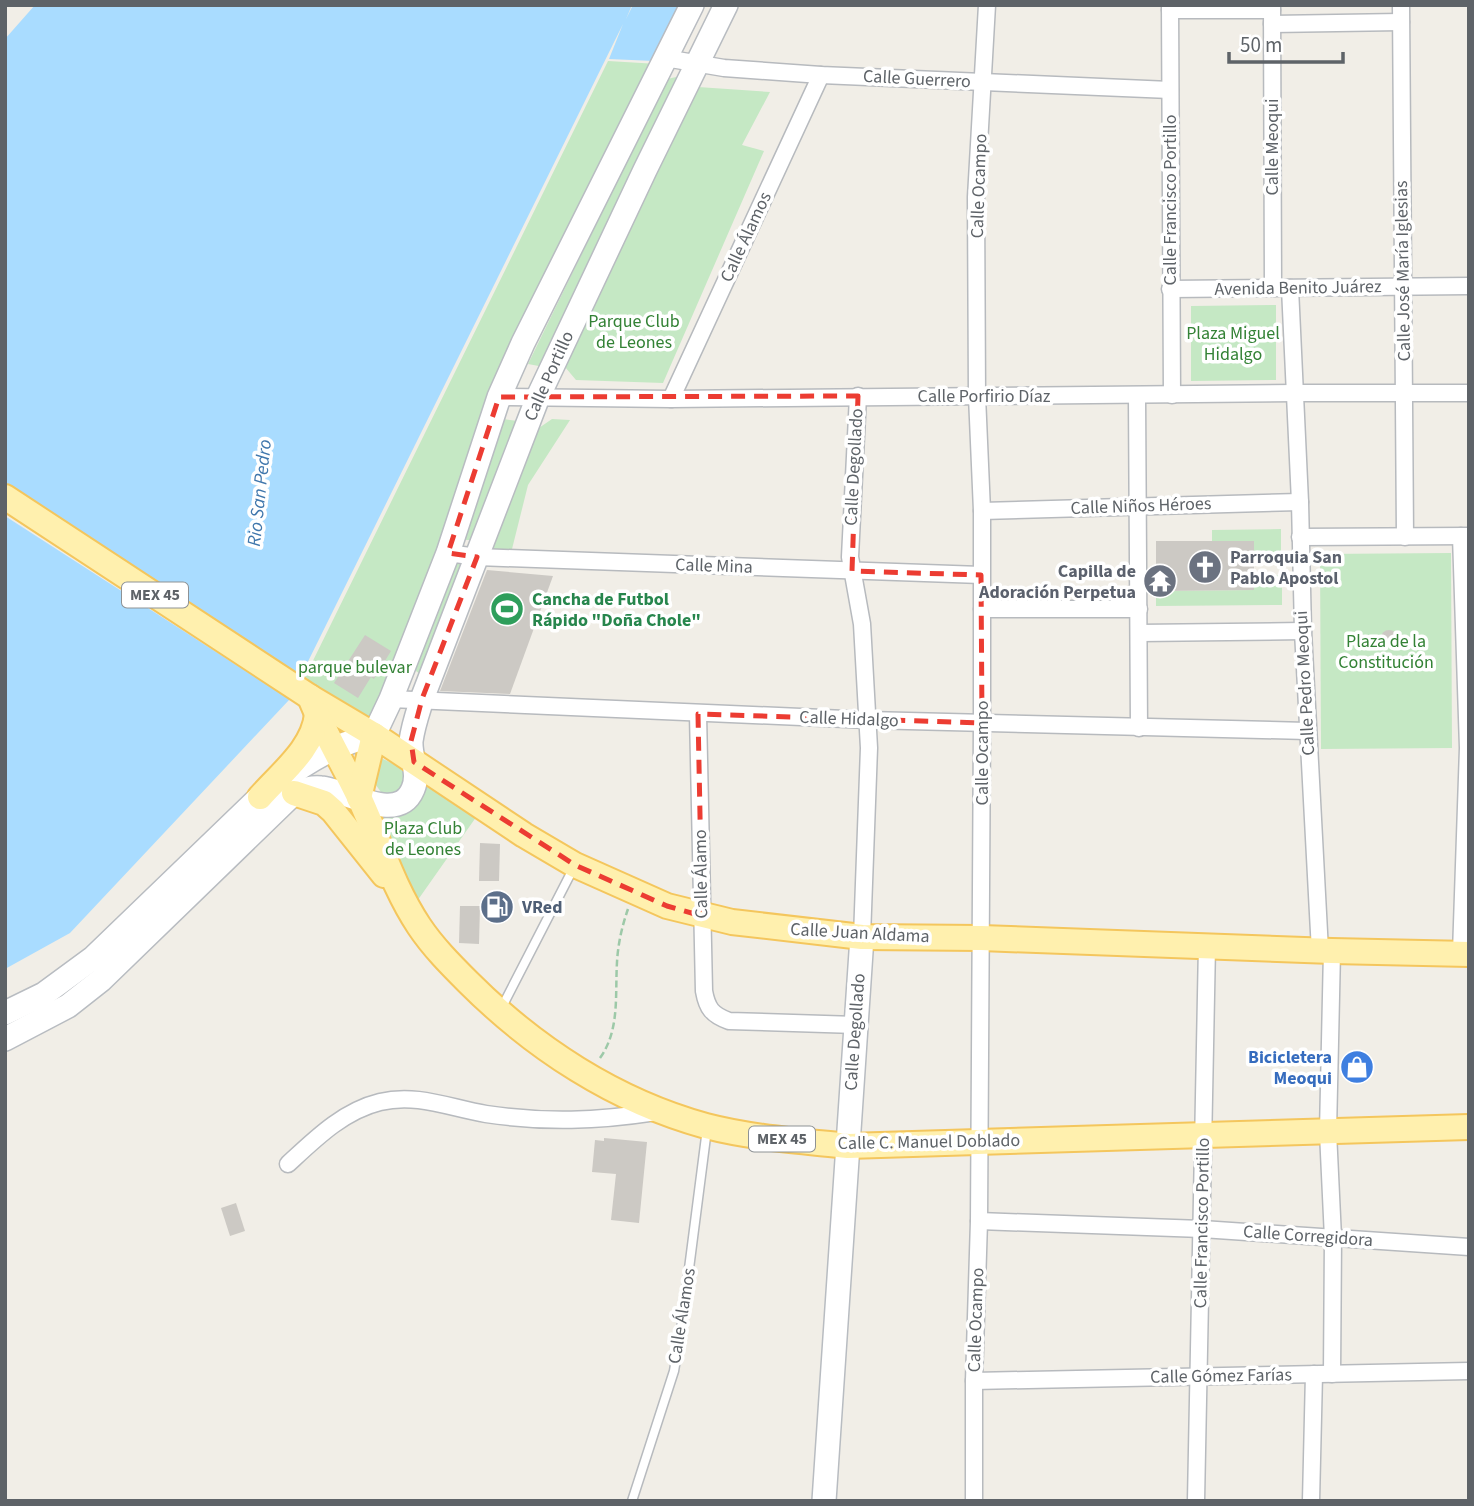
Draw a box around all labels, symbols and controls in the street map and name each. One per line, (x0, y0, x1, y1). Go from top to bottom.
scale bar (1229, 21, 1343, 65)
text: 50 m (1240, 30, 1282, 60)
street label: Calle Guerrero (862, 64, 972, 94)
street label: Calle Meoqui (1260, 98, 1285, 196)
street label: Calle Francisco Portillo (1158, 115, 1183, 285)
street label: Calle Ocampo (965, 133, 993, 239)
street label: Calle José María Iglesias (1389, 180, 1417, 362)
street label: Calle Álamos (714, 188, 778, 286)
street label: Avenida Benito Juárez (1214, 274, 1382, 302)
park label: Parque Club de Leones (588, 309, 680, 355)
park label: Plaza Miguel Hidalgo (1186, 321, 1280, 367)
street label: Calle Portillo (518, 327, 580, 425)
street label: Calle Porfirio Díaz (918, 384, 1051, 409)
street label: Calle Degollado (838, 408, 870, 526)
water label: Rio San Pedro (241, 438, 279, 548)
street label: Calle Niños Héroes (1070, 491, 1212, 521)
place label: Parroquia San Pablo Apostol (1230, 545, 1342, 591)
church icon: Parroquia San Pablo Apostol (1186, 548, 1224, 586)
street label: Calle Mina (675, 552, 753, 580)
place label: Capilla de Adoración Perpetua (978, 559, 1136, 605)
temple icon: Capilla de Adoración Perpetua (1141, 562, 1179, 600)
road number: MEX 45 (122, 582, 188, 608)
place label: Cancha de Futbol Rápido "Doña Chole" (532, 587, 701, 633)
sports icon: Cancha de Futbol Rápido "Doña Chole" (488, 590, 526, 628)
street label: Calle Pedro Meoqui (1289, 610, 1321, 756)
park label: Plaza de la Constitución (1338, 629, 1434, 675)
park label: parque bulevar (298, 655, 413, 680)
street label: Calle Ocampo (970, 701, 995, 805)
street label: Calle Hidalgo (799, 705, 899, 733)
park label: Plaza Club de Leones (384, 816, 462, 862)
street label: Calle Álamo (688, 829, 714, 919)
fuel station icon: VRed (478, 888, 516, 926)
place label: VRed (521, 895, 563, 920)
street label: Calle Juan Aldama (790, 917, 930, 949)
street label: Calle Degollado (838, 973, 872, 1091)
place label: Bicicletera Meoqui (1248, 1045, 1332, 1091)
shop icon: Bicicletera Meoqui (1338, 1048, 1376, 1086)
road number: MEX 45 (749, 1126, 815, 1152)
street label: Calle C. Manuel Doblado (838, 1128, 1020, 1156)
street label: Calle Francisco Portillo (1188, 1137, 1216, 1309)
street label: Calle Corregidora (1242, 1219, 1374, 1253)
street label: Calle Álamos (662, 1266, 702, 1366)
street label: Calle Ocampo (962, 1267, 990, 1373)
street label: Calle Gómez Farías (1150, 1362, 1292, 1390)

